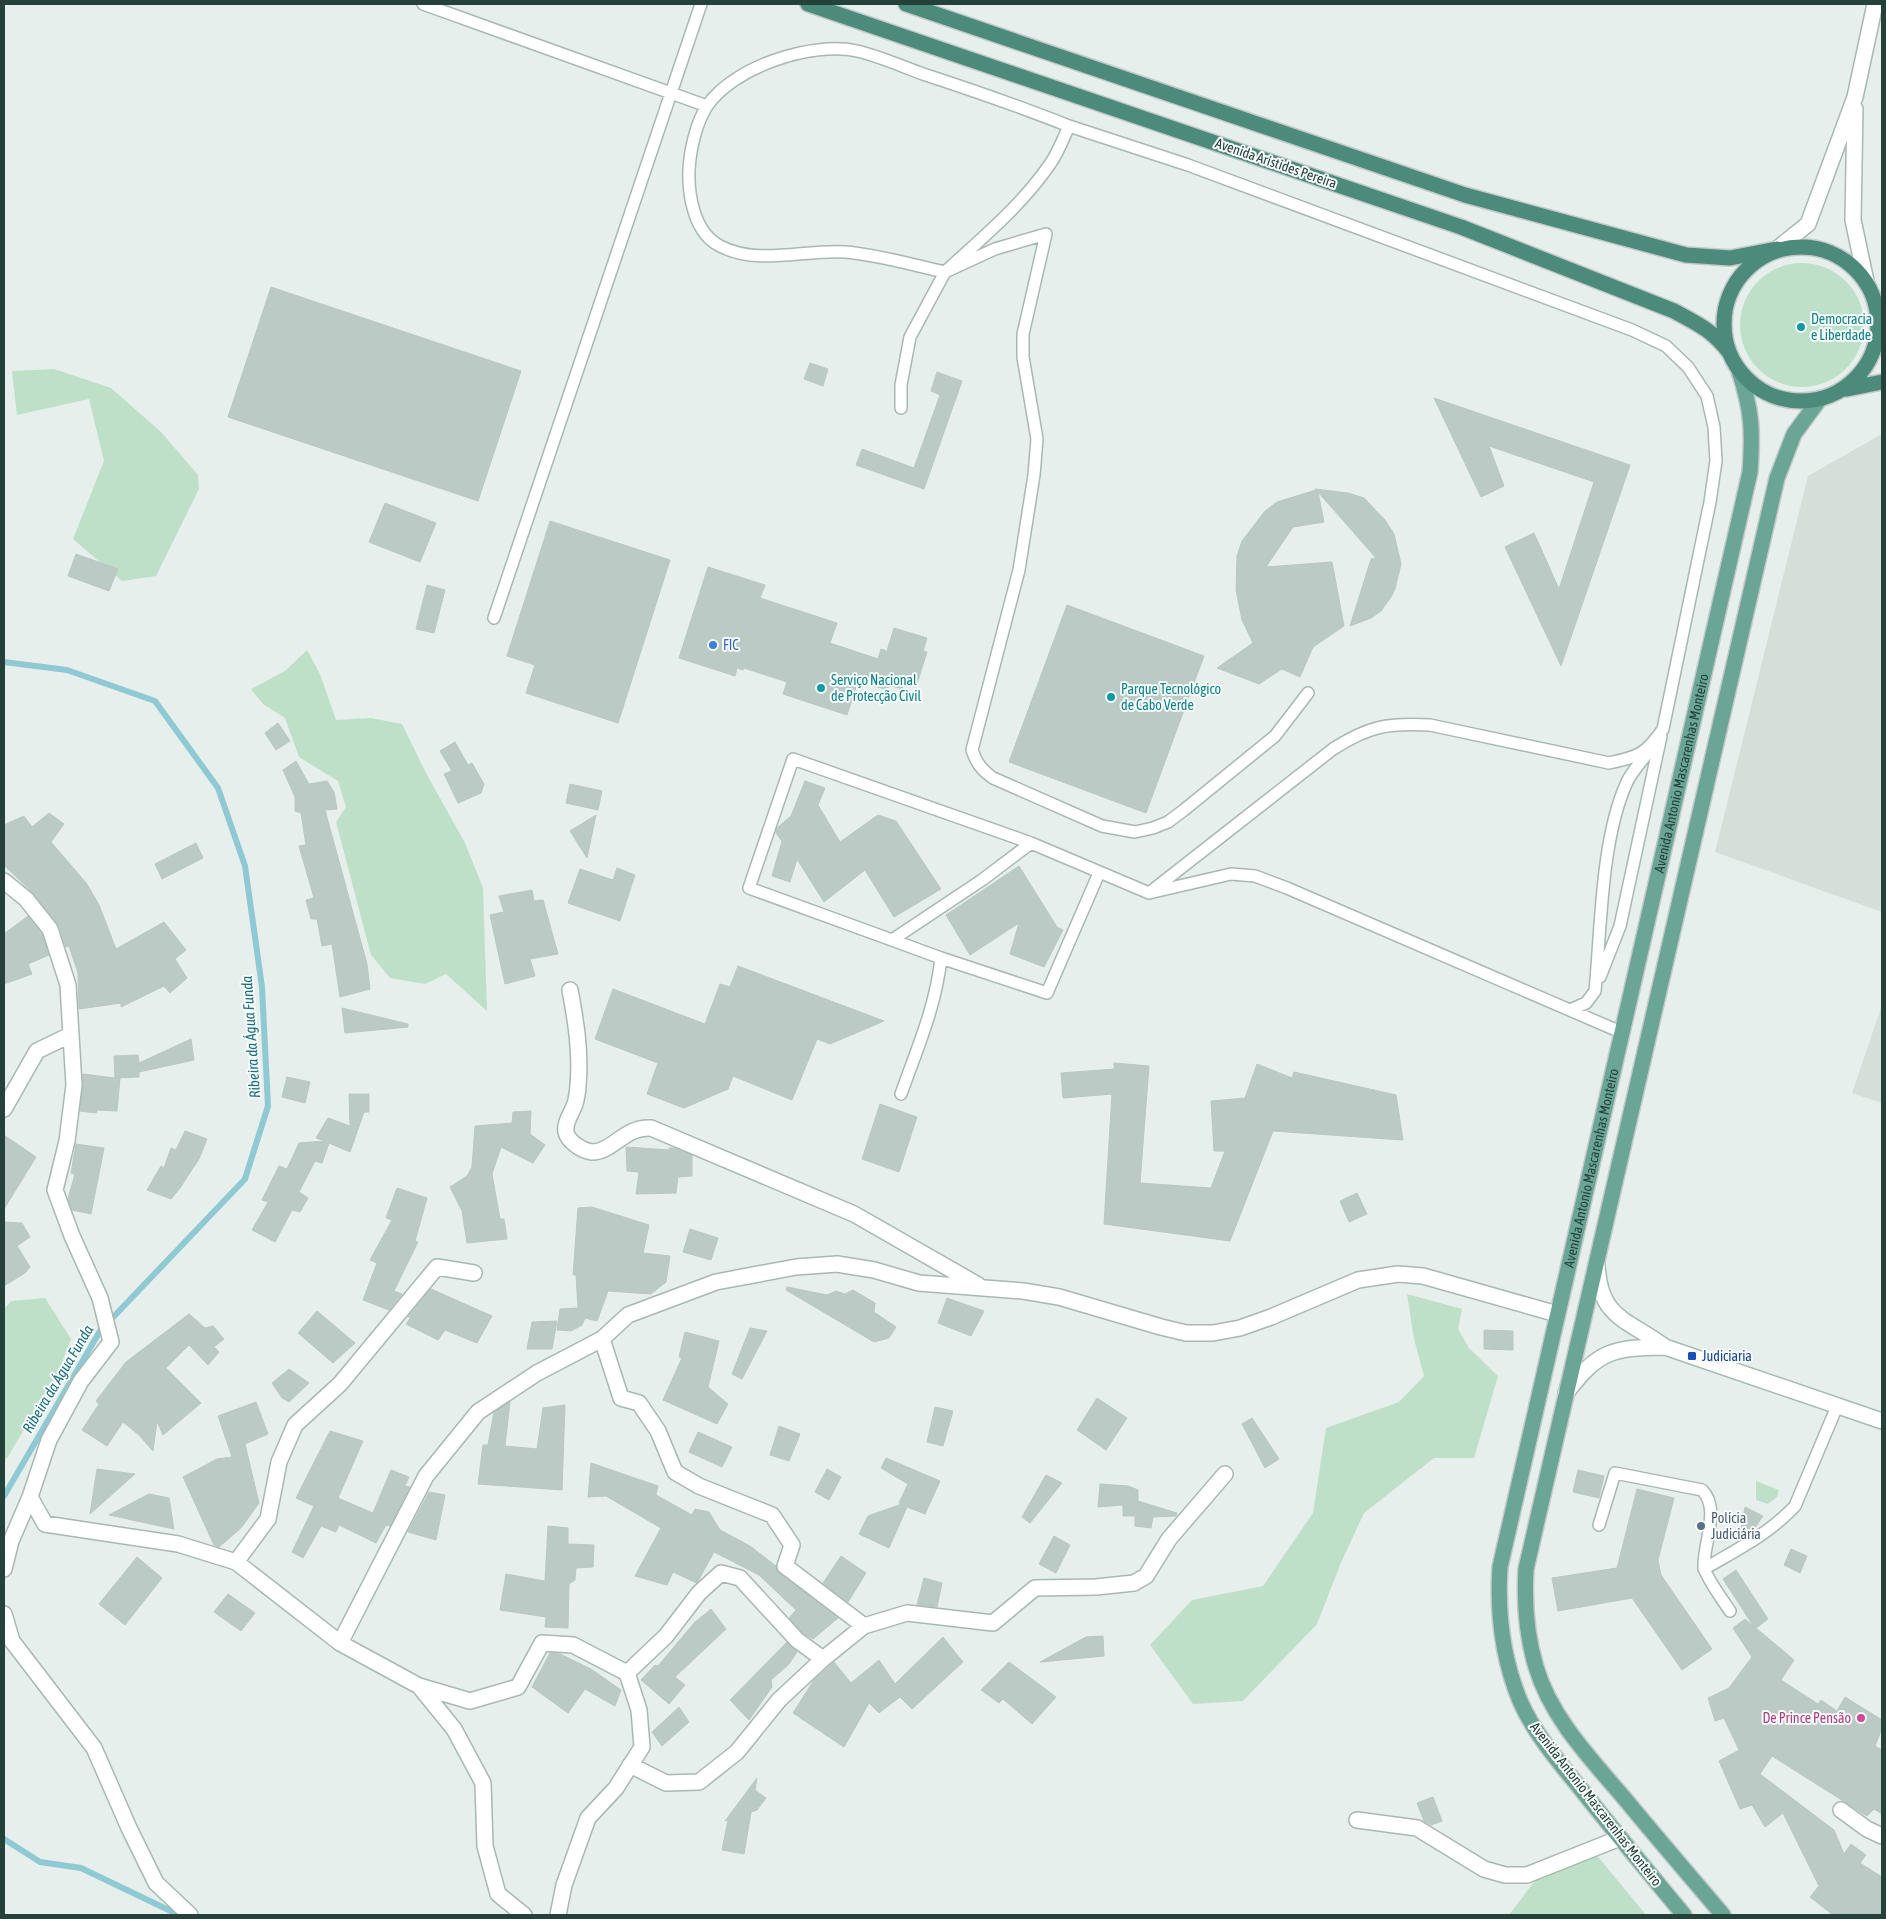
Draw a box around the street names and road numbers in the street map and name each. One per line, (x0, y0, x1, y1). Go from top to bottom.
street label: Avenida Aristides Pereira (1213, 135, 1339, 191)
street label: Avenida Antonio Mascarenhas Monteiro (1651, 672, 1712, 874)
street label: Avenida Antonio Mascarenhas Monteiro (1561, 1067, 1622, 1269)
street label: Avenida Antonio Mascarenhas Monteiro (1527, 1719, 1665, 1889)

